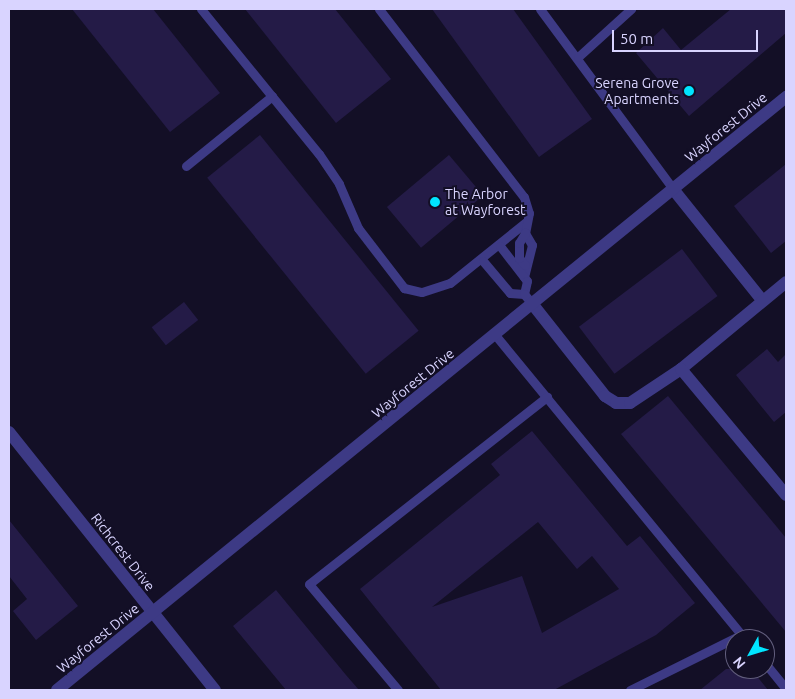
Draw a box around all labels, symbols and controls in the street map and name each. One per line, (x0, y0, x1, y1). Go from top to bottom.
scale bar (615, 20, 761, 52)
text: 50 m (620, 30, 653, 47)
place label: Serena Grove Apartments (595, 75, 679, 108)
marker: Serena Grove Apartments (683, 85, 695, 97)
street label: Wayforest Drive (681, 89, 771, 165)
place label: The Arbor at Wayforest (445, 186, 526, 218)
marker: The Arbor at Wayforest (429, 196, 441, 208)
street label: Wayforest Drive (368, 345, 458, 421)
street label: Richcrest Drive (87, 510, 159, 594)
street label: Wayforest Drive (53, 600, 143, 676)
north arrow (725, 629, 775, 679)
text: N (730, 654, 749, 672)

